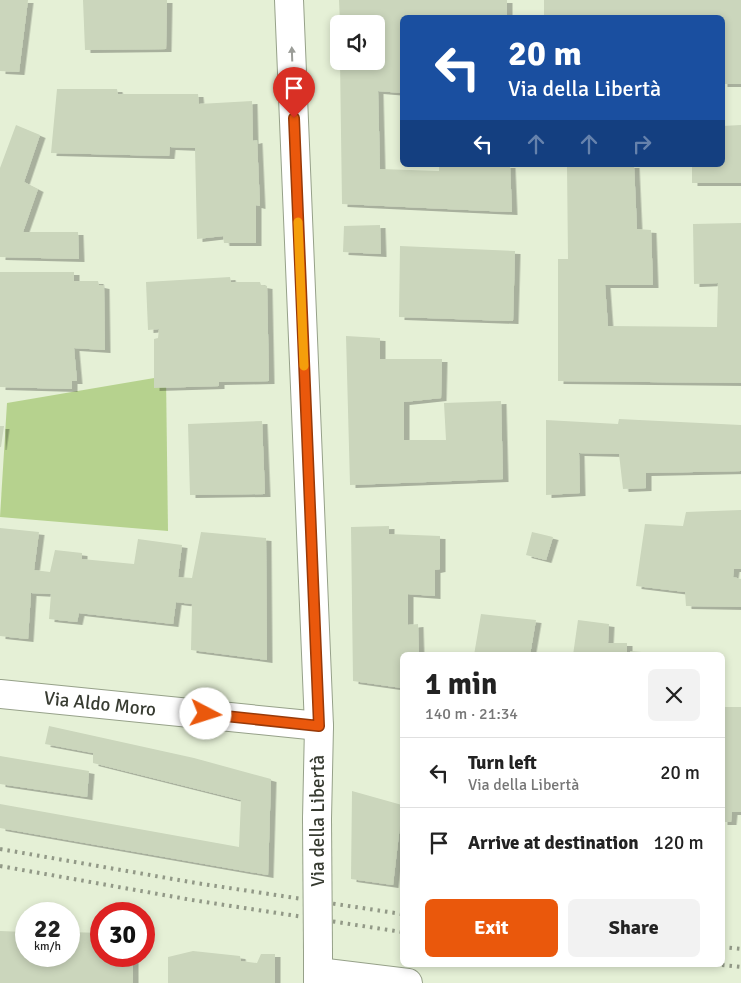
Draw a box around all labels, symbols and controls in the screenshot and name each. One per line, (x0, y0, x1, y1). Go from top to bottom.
map controls (330, 15, 385, 70)
button: sound (330, 15, 385, 70)
text: 20 m (508, 32, 582, 75)
icon: left (425, 35, 490, 100)
one-way arrow (287, 45, 295, 61)
pin (273, 67, 315, 118)
icon: arrive (280, 74, 308, 102)
text: Via della Libertà (508, 75, 661, 102)
icon: left (469, 130, 497, 158)
icon: ahead (522, 130, 550, 158)
icon: ahead (575, 130, 603, 158)
icon: right (628, 130, 656, 158)
text: 1 min (425, 666, 497, 703)
button: close (648, 669, 700, 721)
street label: Via Aldo Moro (43, 686, 157, 722)
position arrow (179, 687, 231, 739)
text: 140 m · 21:34 (425, 704, 518, 724)
text: Turn left (468, 751, 537, 775)
street label: Via della Libertà (306, 755, 330, 887)
icon: left (425, 759, 453, 787)
text: 20 m (660, 761, 700, 785)
text: Via della Libertà (468, 775, 579, 795)
icon: arrive (425, 829, 453, 857)
text: Arrive at destination (468, 831, 639, 855)
text: 120 m (654, 831, 704, 855)
button: Exit (425, 899, 558, 957)
button: Share (568, 899, 700, 957)
speed limit sign: 30 (90, 902, 155, 967)
text: 22 (34, 913, 61, 944)
text: km/h (34, 939, 61, 954)

